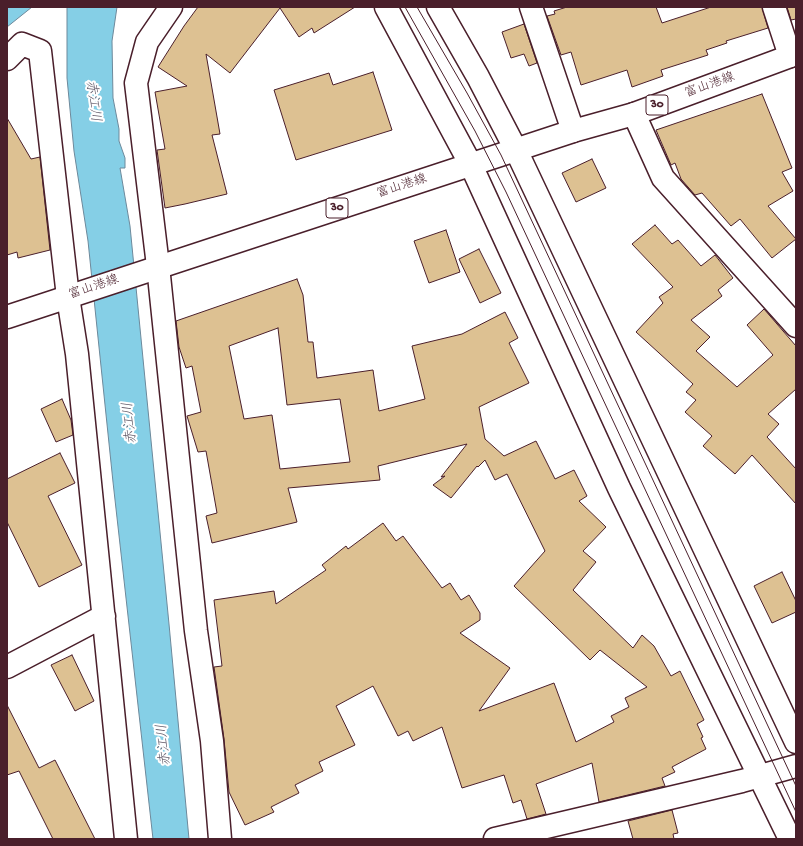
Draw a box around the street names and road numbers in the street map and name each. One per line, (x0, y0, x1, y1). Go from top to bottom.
street label: 富山港線 (683, 70, 737, 102)
road number: 30 (646, 95, 668, 115)
street label: 富山港線 (375, 172, 429, 202)
road number: 30 (326, 198, 348, 218)
street label: 富山港線 (67, 272, 121, 304)

